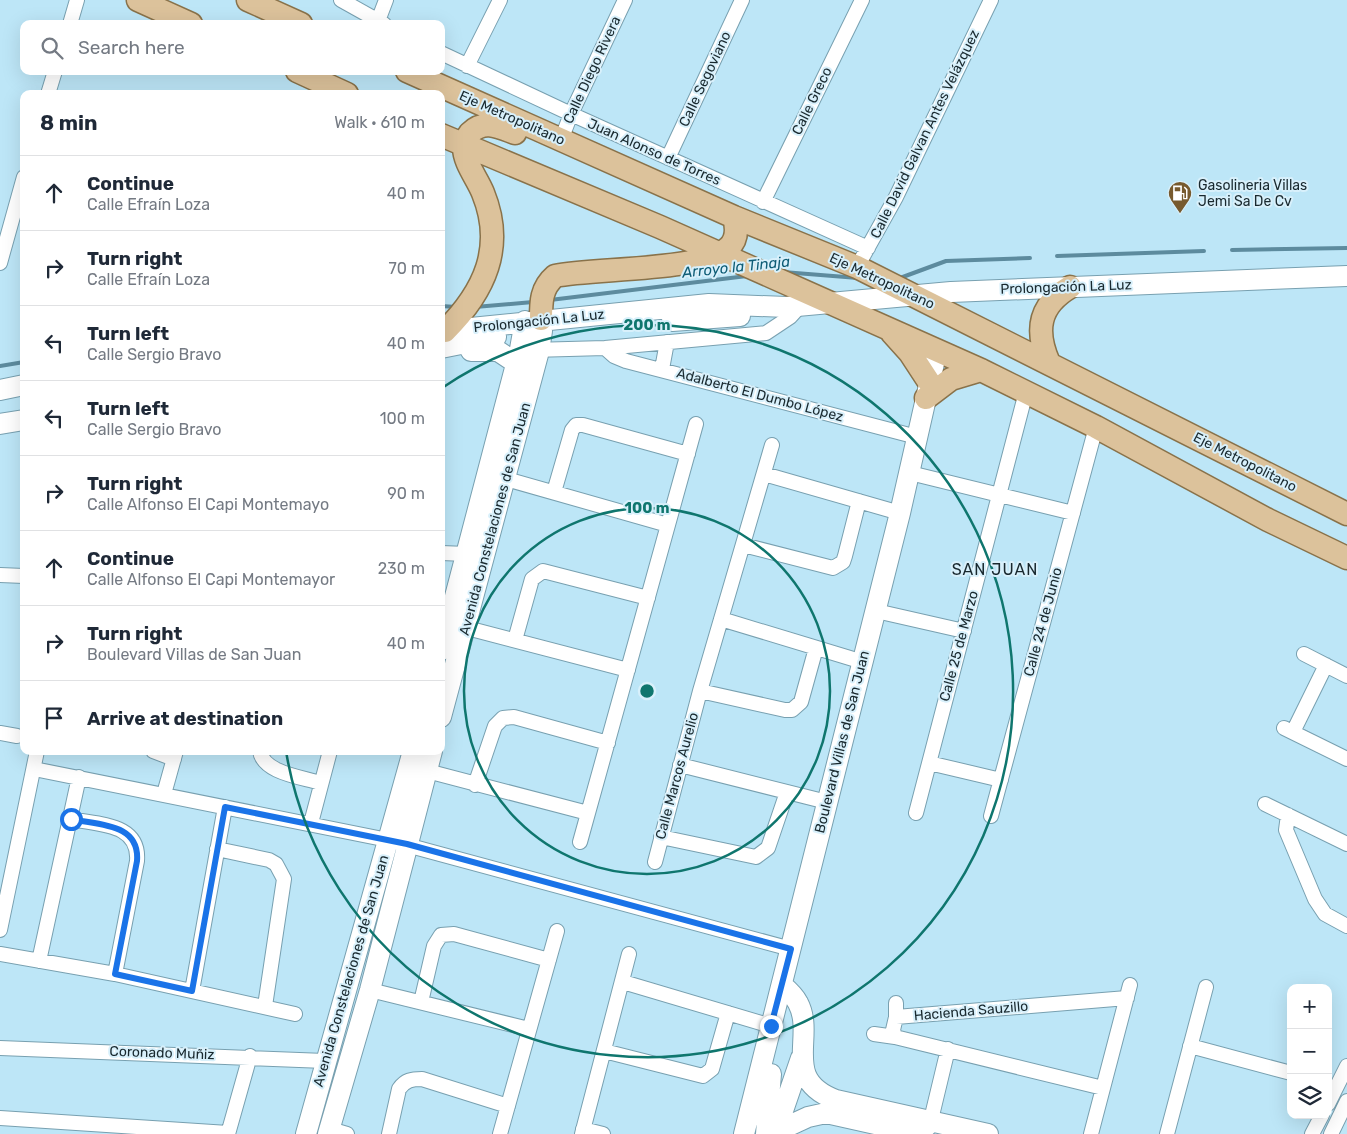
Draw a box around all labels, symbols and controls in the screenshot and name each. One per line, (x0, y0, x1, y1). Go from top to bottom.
street label: Calle Diego Rivera (560, 14, 624, 126)
search box (20, 20, 445, 75)
street label: Calle David Galvan Antes Velázquez (867, 27, 983, 241)
street label: Calle Segoviano (675, 29, 735, 129)
icon: search (38, 34, 66, 62)
text: Search here (78, 36, 185, 59)
street label: Calle Greco (788, 64, 836, 138)
street label: Eje Metropolitano (456, 87, 568, 149)
text: 8 min (40, 110, 97, 135)
text: Walk · 610 m (334, 113, 425, 132)
street label: Juan Alonso de Torres (585, 115, 723, 189)
text: Continue (87, 172, 174, 195)
place label: Gasolineria Villas Jemi Sa De Cv (1198, 177, 1307, 210)
icon: ahead (40, 179, 68, 207)
fuel station icon: Gasolineria Villas Jemi Sa De Cv (1167, 180, 1193, 214)
text: 40 m (387, 184, 425, 203)
text: Calle Efraín Loza (87, 195, 210, 214)
text: Turn right (87, 247, 182, 270)
street label: Eje Metropolitano (827, 249, 937, 313)
water label: Arroyo la Tinaja (680, 252, 791, 282)
icon: right (40, 254, 68, 282)
text: 70 m (388, 259, 425, 278)
text: Calle Efraín Loza (87, 270, 210, 289)
street label: Prolongación La Luz (1000, 276, 1132, 298)
street label: Prolongación La Luz (473, 306, 605, 336)
text: 200 m (623, 316, 671, 334)
text: Turn left (87, 322, 169, 345)
icon: left (40, 329, 68, 357)
text: 40 m (387, 334, 425, 353)
text: Calle Sergio Bravo (87, 345, 222, 364)
street label: Adalberto El Dumbo López (675, 365, 845, 425)
text: Turn left (87, 397, 169, 420)
street label: Avenida Constelaciones de San Juan (456, 401, 534, 637)
icon: left (40, 404, 68, 432)
text: 100 m (380, 409, 425, 428)
text: Calle Sergio Bravo (87, 420, 222, 439)
street label: Eje Metropolitano (1190, 429, 1300, 495)
text: Turn right (87, 472, 182, 495)
icon: right (40, 479, 68, 507)
text: 90 m (387, 484, 425, 503)
text: Calle Alfonso El Capi Montemayo (87, 495, 329, 514)
text: 100 m (625, 499, 669, 517)
text: Continue (87, 547, 174, 570)
icon: ahead (40, 554, 68, 582)
text: 230 m (378, 559, 425, 578)
district label: SAN JUAN (952, 560, 1038, 579)
street label: Calle 24 de Junio (1020, 566, 1066, 678)
text: Calle Alfonso El Capi Montemayor (87, 570, 335, 589)
street label: Calle 25 de Marzo (936, 589, 982, 703)
text: Turn right (87, 622, 182, 645)
icon: right (40, 629, 68, 657)
text: 40 m (387, 634, 425, 653)
text: Boulevard Villas de San Juan (87, 645, 301, 664)
street label: Boulevard Villas de San Juan (811, 649, 873, 835)
centre of rings (638, 682, 656, 700)
icon: arrive (40, 704, 68, 732)
text: Arrive at destination (87, 707, 283, 730)
street label: Calle Marcos Aurelio (652, 711, 702, 841)
route start (60, 808, 83, 831)
street label: Avenida Constelaciones de San Juan (310, 853, 392, 1089)
map controls (1287, 984, 1332, 1119)
button: + (1287, 984, 1332, 1029)
street label: Hacienda Sauzillo (913, 998, 1029, 1024)
route end (760, 1015, 783, 1038)
button: − (1287, 1029, 1332, 1074)
street label: Coronado Muñiz (109, 1043, 215, 1063)
button: layers (1287, 1074, 1332, 1119)

